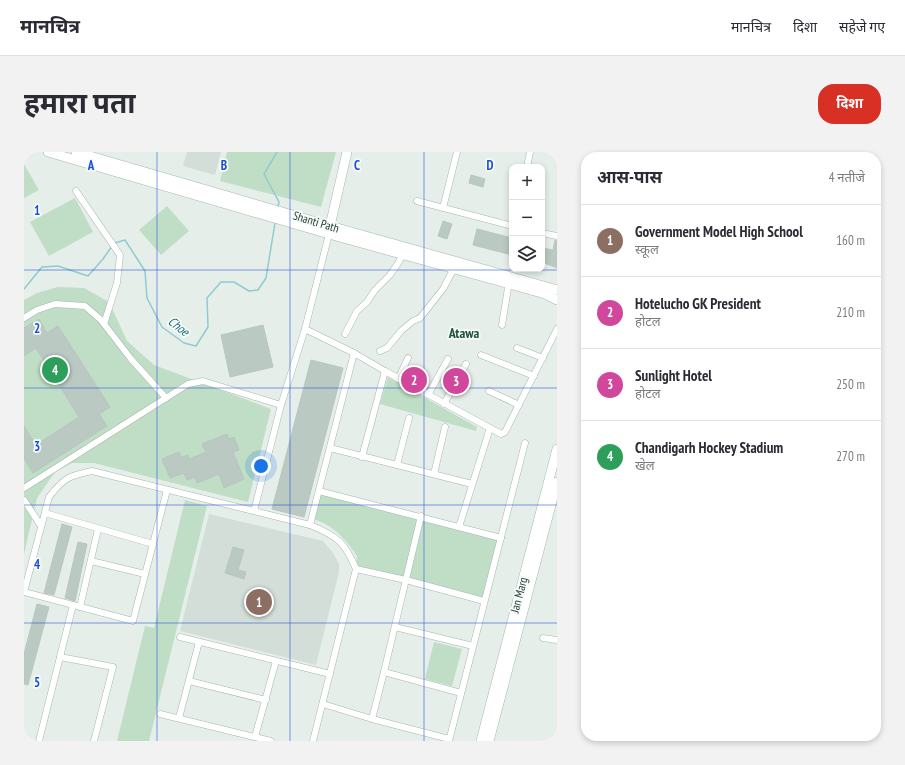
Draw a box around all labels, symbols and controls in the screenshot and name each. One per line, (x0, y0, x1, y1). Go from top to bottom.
text: मानचित्र (20, 14, 80, 38)
text: मानचित्र (731, 18, 771, 36)
text: दिशा (793, 18, 817, 36)
text: सहेजे गए (839, 18, 885, 36)
text: हमारा पता (24, 84, 135, 121)
button: दिशा (818, 84, 881, 124)
text: A (87, 157, 95, 174)
text: B (221, 157, 227, 174)
text: C (354, 157, 360, 174)
text: D (487, 157, 494, 174)
map controls (509, 164, 545, 272)
button: + (509, 164, 545, 200)
text: आस-पास (597, 166, 662, 188)
text: 4 नतीजे (829, 169, 865, 186)
button: − (509, 200, 545, 236)
text: 1 (34, 202, 40, 219)
street label: Shanti Path (291, 207, 341, 236)
text: Government Model High School (635, 222, 803, 241)
text: 1 (607, 232, 613, 249)
text: 160 m (836, 232, 865, 249)
button: layers (509, 236, 545, 272)
text: स्कूल (635, 241, 659, 258)
text: Hotelucho GK President (635, 294, 761, 313)
text: 2 (607, 304, 613, 321)
text: 210 m (836, 304, 865, 321)
water label: Choe (165, 313, 194, 341)
text: होटल (635, 313, 661, 330)
text: 2 (34, 320, 40, 337)
district label: Atawa (448, 324, 480, 342)
pin: 4 (42, 355, 68, 385)
pin: 2 (401, 365, 427, 395)
pin: 3 (443, 366, 469, 396)
text: Sunlight Hotel (635, 366, 712, 385)
text: 3 (607, 376, 613, 393)
text: 250 m (836, 376, 865, 393)
text: होटल (635, 385, 661, 402)
text: 3 (34, 438, 40, 455)
text: Chandigarh Hockey Stadium (635, 438, 783, 457)
text: 4 (607, 448, 613, 465)
text: 270 m (836, 448, 865, 465)
your location (251, 456, 271, 476)
text: खेल (635, 457, 654, 474)
text: 4 (34, 556, 41, 573)
street label: Jan Marg (506, 575, 530, 615)
pin: 1 (246, 587, 272, 617)
text: 5 (34, 674, 40, 691)

